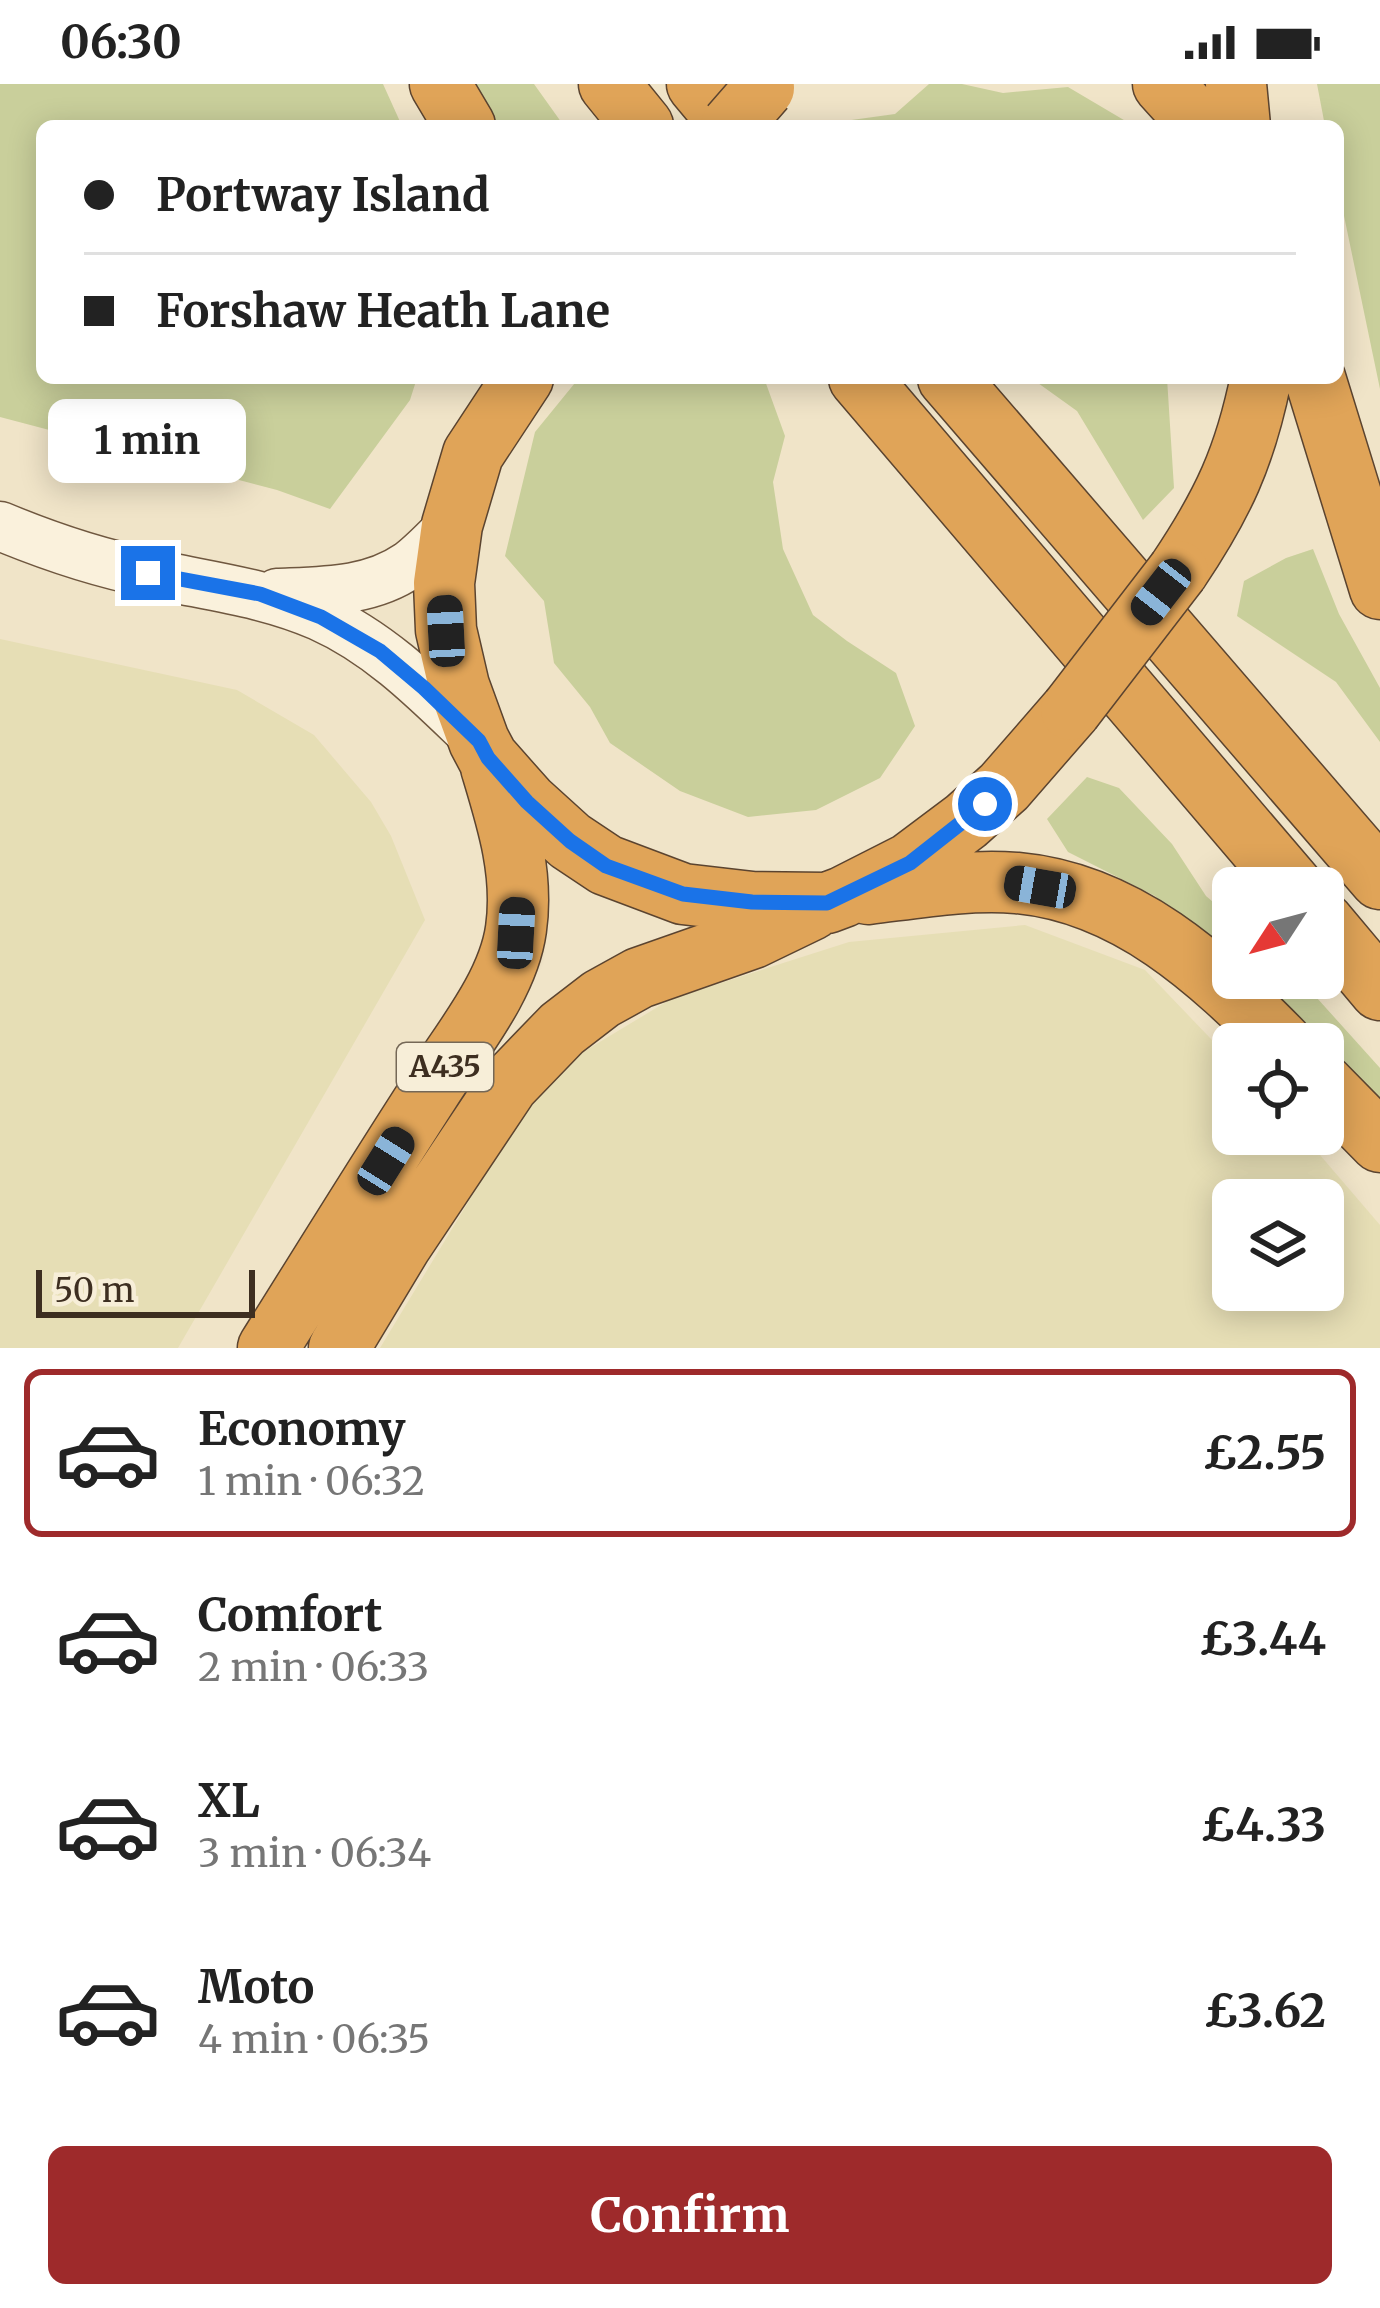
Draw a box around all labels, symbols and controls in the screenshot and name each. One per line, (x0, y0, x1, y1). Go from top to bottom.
text: 06:30 (60, 14, 182, 70)
text: Portway Island (156, 167, 490, 223)
text: Forshaw Heath Lane (156, 283, 610, 339)
callout: 1 min (49, 399, 247, 483)
text: 1 min (94, 416, 200, 465)
route end (121, 546, 175, 600)
car (1125, 553, 1197, 631)
car (426, 594, 466, 668)
route start (958, 777, 1012, 831)
car (1001, 863, 1079, 911)
north arrow (1212, 867, 1344, 999)
map controls (1212, 867, 1344, 1311)
car (496, 896, 536, 970)
button: locate (1212, 1023, 1344, 1155)
road number: A435 (397, 1043, 493, 1091)
car (352, 1121, 420, 1201)
button: layers (1212, 1179, 1344, 1311)
scale bar (36, 1264, 255, 1317)
text: 50 m (54, 1270, 135, 1311)
icon: car (54, 1399, 162, 1507)
text: Economy (198, 1401, 406, 1457)
text: £2.55 (1203, 1425, 1326, 1481)
text: 1 min · 06:32 (198, 1457, 425, 1506)
icon: car (54, 1585, 162, 1693)
text: Comfort (198, 1587, 382, 1643)
text: £3.44 (1199, 1611, 1326, 1667)
text: 2 min · 06:33 (198, 1643, 429, 1692)
icon: car (54, 1771, 162, 1879)
text: XL (198, 1773, 260, 1829)
text: £4.33 (1201, 1797, 1326, 1853)
text: 3 min · 06:34 (198, 1829, 431, 1878)
icon: car (54, 1957, 162, 2065)
text: Moto (198, 1959, 314, 2015)
text: £3.62 (1204, 1983, 1326, 2039)
text: 4 min · 06:35 (198, 2015, 430, 2064)
button: Confirm (48, 2146, 1332, 2284)

